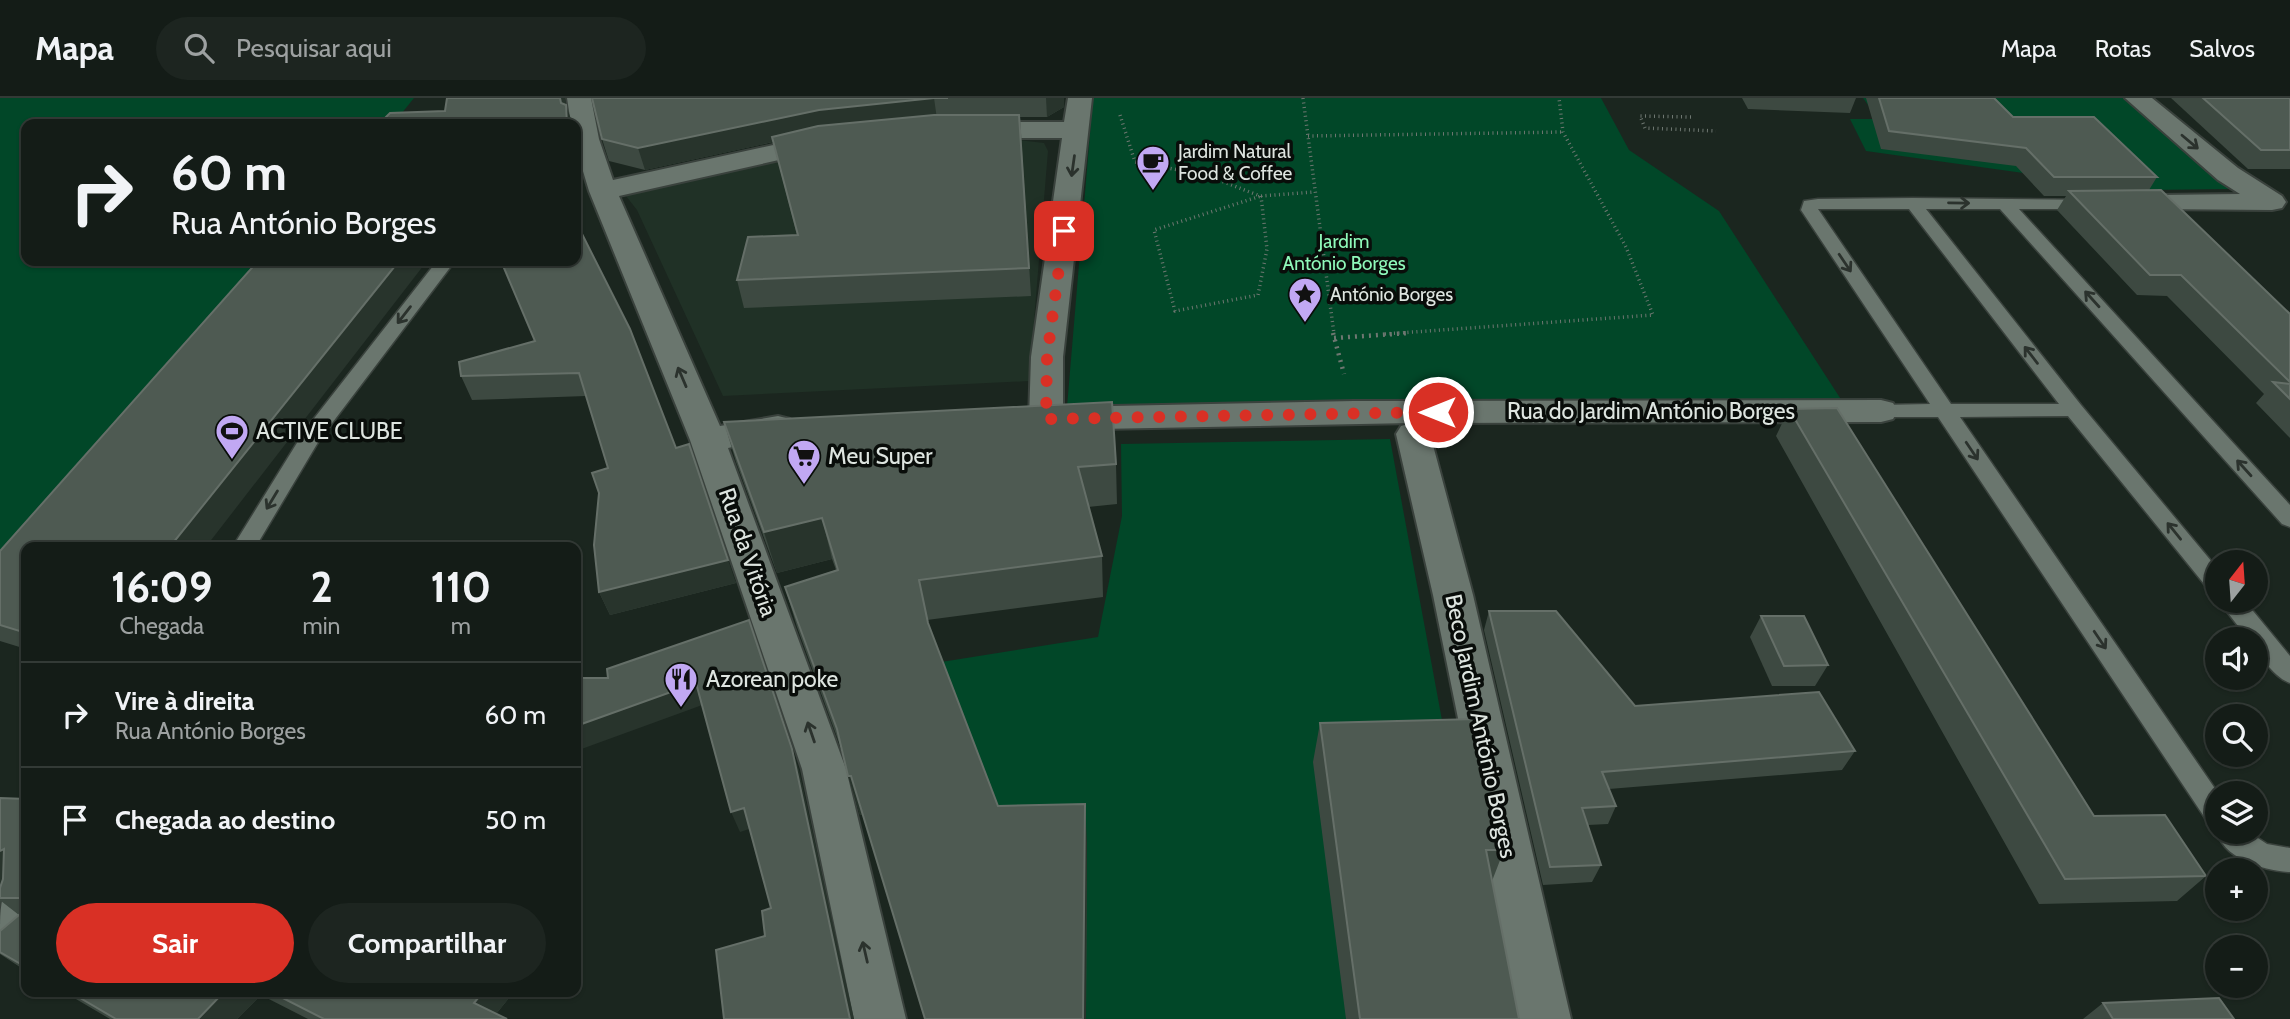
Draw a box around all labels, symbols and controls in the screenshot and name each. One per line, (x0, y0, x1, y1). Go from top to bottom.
search box (156, 17, 646, 80)
text: Mapa (35, 28, 114, 68)
icon: search (180, 29, 218, 67)
text: Pesquisar aqui (236, 32, 392, 64)
text: Mapa (2001, 34, 2057, 63)
text: Rotas (2095, 34, 2151, 63)
text: Salvos (2189, 34, 2255, 63)
one-way arrow (2180, 134, 2198, 150)
place label: Jardim Natural Food & Coffee (1177, 140, 1293, 185)
text: 60 m (171, 143, 287, 202)
cafe icon: Jardim Natural Food & Coffee (1134, 143, 1172, 192)
icon: right (56, 147, 147, 238)
one-way arrow (1067, 154, 1080, 177)
one-way arrow (1947, 196, 1970, 210)
pin (1034, 201, 1094, 261)
text: Rua António Borges (171, 203, 437, 242)
icon: arrive (1045, 212, 1083, 250)
park label: Jardim António Borges (1282, 230, 1406, 275)
one-way arrow (1838, 253, 1852, 272)
place icon: António Borges (1286, 275, 1324, 324)
place label: António Borges (1330, 283, 1453, 306)
one-way arrow (2084, 290, 2100, 308)
one-way arrow (397, 305, 411, 324)
one-way arrow (2023, 346, 2038, 364)
one-way arrow (674, 367, 687, 389)
position arrow (1401, 375, 1475, 449)
street label: Rua do Jardim António Borges (1507, 397, 1795, 425)
sports icon: ACTIVE CLUBE (213, 412, 251, 461)
place label: ACTIVE CLUBE (256, 417, 403, 445)
supermarket icon: Meu Super (785, 437, 823, 486)
one-way arrow (1965, 441, 1979, 460)
place label: Meu Super (828, 442, 933, 470)
one-way arrow (2236, 459, 2252, 477)
street label: Rua da Vitória (713, 484, 783, 620)
one-way arrow (265, 489, 279, 509)
one-way arrow (2166, 523, 2182, 541)
north arrow (2205, 550, 2268, 612)
map controls (2205, 550, 2268, 998)
text: 16:09 (111, 561, 213, 613)
text: 2 (310, 561, 333, 613)
text: 110 (430, 561, 491, 613)
street label: Beco Jardim António Borges (1439, 591, 1523, 861)
text: Chegada (119, 612, 204, 640)
text: min (303, 612, 340, 640)
text: m (451, 612, 471, 640)
button: sound (2205, 627, 2268, 690)
one-way arrow (2093, 629, 2107, 649)
restaurant icon: Azorean poke (662, 660, 700, 709)
place label: Azorean poke (706, 665, 838, 693)
text: Vire à direita (115, 685, 255, 717)
icon: right (56, 696, 94, 734)
text: 60 m (484, 699, 546, 731)
button: search (2205, 704, 2268, 767)
text: Rua António Borges (115, 717, 306, 745)
one-way arrow (804, 721, 816, 743)
button: layers (2205, 781, 2268, 844)
icon: arrive (56, 801, 94, 839)
text: Chegada ao destino (115, 804, 335, 836)
text: 50 m (485, 804, 546, 836)
button: + (2205, 858, 2268, 921)
button: Sair (56, 903, 294, 983)
button: Compartilhar (308, 903, 546, 983)
button: − (2205, 935, 2268, 998)
one-way arrow (858, 941, 871, 964)

